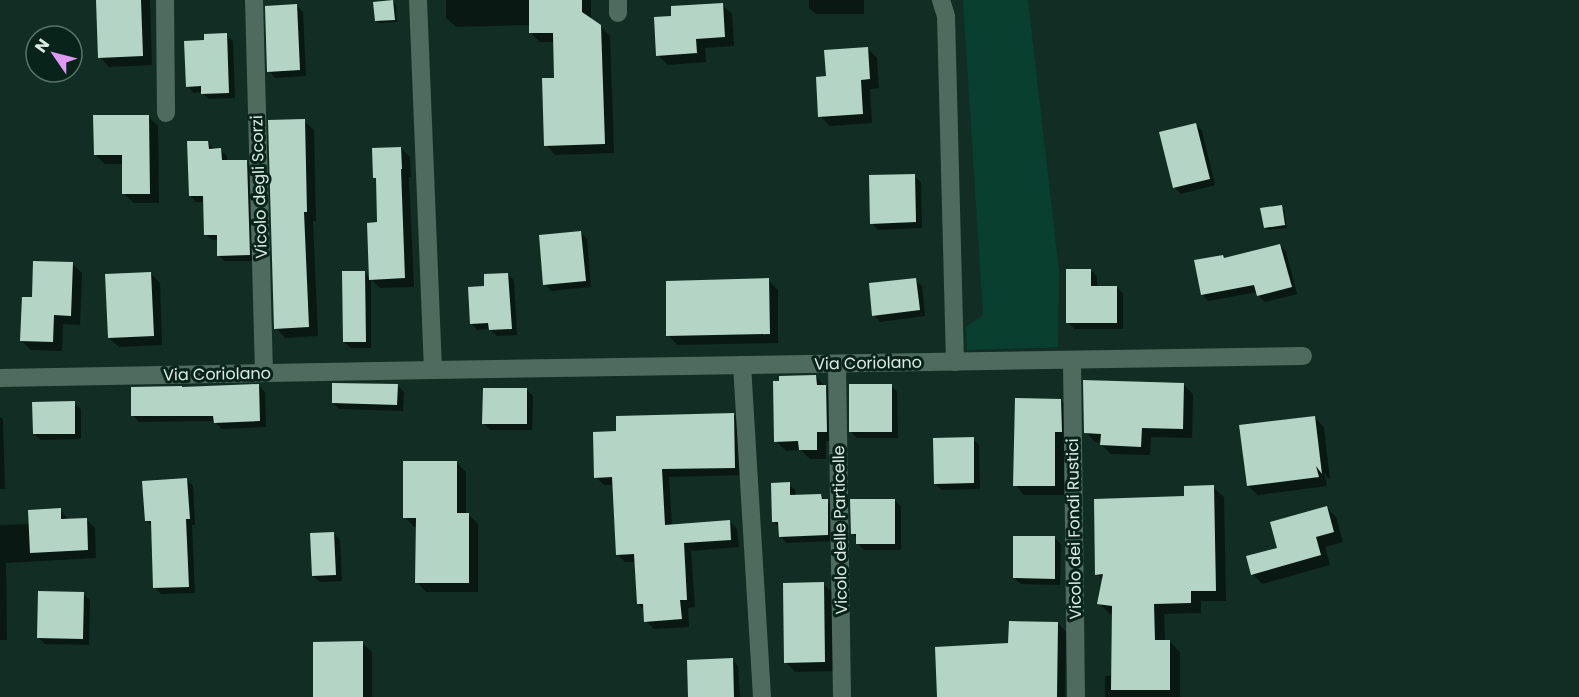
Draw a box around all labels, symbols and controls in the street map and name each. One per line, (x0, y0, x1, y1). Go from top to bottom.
north arrow (24, 24, 84, 84)
text: N (29, 34, 55, 57)
street label: Vicolo degli Scorzi (245, 115, 273, 259)
street label: Via Coriolano (814, 351, 922, 375)
street label: Via Coriolano (163, 362, 271, 386)
street label: Vicolo dei Fondi Rustici (1061, 438, 1087, 620)
street label: Vicolo delle Particelle (827, 445, 853, 615)

